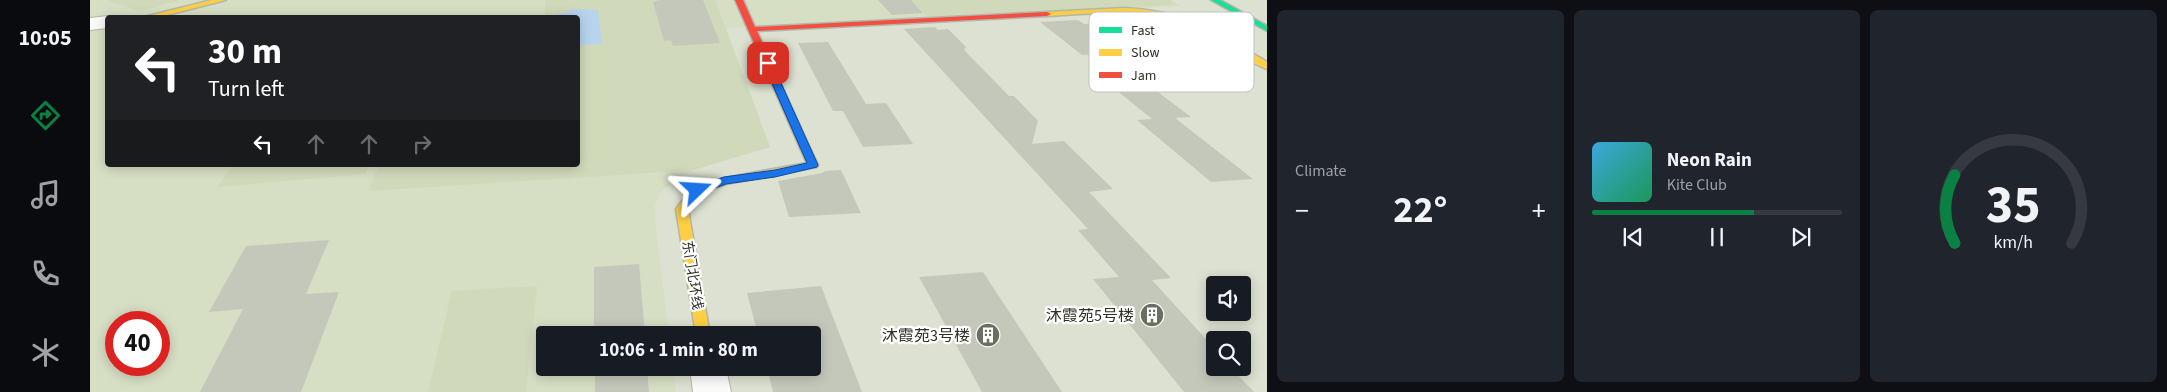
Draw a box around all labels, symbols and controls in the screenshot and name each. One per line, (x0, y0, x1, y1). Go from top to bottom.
legend (1089, 12, 1254, 92)
text: Fast (1131, 21, 1155, 41)
text: 10:05 (18, 22, 72, 54)
text: 30 m (208, 27, 282, 77)
icon: left (125, 35, 190, 100)
pin (747, 42, 789, 84)
text: Slow (1131, 43, 1160, 63)
icon: arrive (754, 49, 782, 77)
text: Jam (1131, 66, 1156, 86)
text: Turn left (208, 73, 284, 105)
icon: directions (28, 98, 63, 133)
icon: left (249, 130, 277, 158)
icon: ahead (302, 130, 330, 158)
icon: ahead (355, 130, 383, 158)
icon: right (408, 130, 436, 158)
text: Neon Rain (1667, 147, 1752, 174)
text: Climate (1295, 160, 1346, 182)
position arrow (670, 163, 722, 215)
text: 35 (1986, 169, 2041, 243)
text: Kite Club (1667, 174, 1727, 196)
icon: music (28, 177, 63, 212)
text: 22° (1393, 183, 1447, 237)
text: − (1295, 191, 1309, 231)
text: + (1532, 191, 1546, 231)
icon: previous (1619, 223, 1647, 251)
icon: pause (1703, 223, 1731, 251)
icon: next (1787, 223, 1815, 251)
text: km/h (1994, 230, 2033, 255)
street label: 东门北环线 (677, 239, 707, 311)
icon: phone (28, 256, 63, 291)
map controls (1206, 276, 1251, 376)
button: sound (1206, 276, 1251, 321)
building icon: 沐霞苑5号楼 (1139, 302, 1165, 328)
place label: 沐霞苑5号楼 (1046, 305, 1134, 327)
speed limit sign: 40 (105, 311, 170, 376)
building icon: 沐霞苑3号楼 (975, 322, 1001, 348)
place label: 沐霞苑3号楼 (882, 325, 970, 347)
button: search (1206, 331, 1251, 376)
icon: climate (28, 335, 63, 370)
text: 10:06 · 1 min · 80 m (599, 337, 758, 364)

